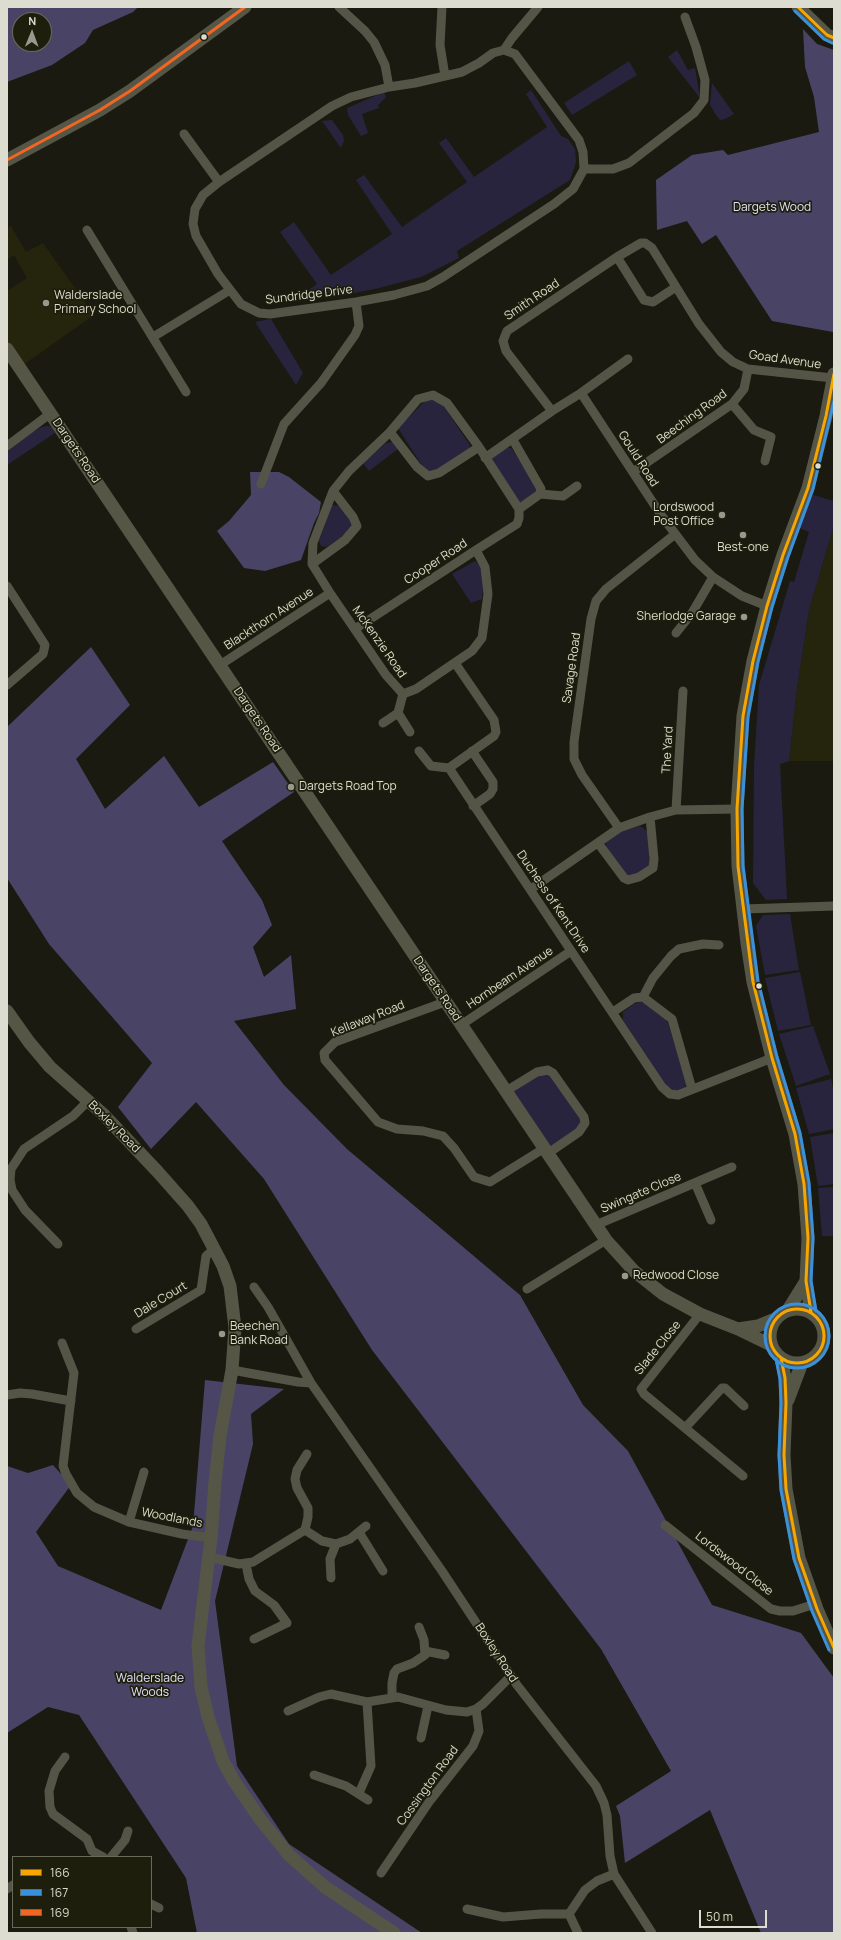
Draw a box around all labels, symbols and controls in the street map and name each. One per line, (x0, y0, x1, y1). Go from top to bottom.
north arrow (12, 12, 52, 52)
text: N (28, 13, 36, 28)
unlabelled marker (199, 32, 209, 42)
park label: Dargets Wood (733, 201, 811, 215)
street label: Smith Road (502, 276, 562, 324)
street label: Sundridge Drive (265, 283, 353, 307)
place label: Walderslade Primary School (54, 289, 136, 317)
marker: Walderslade Primary School (41, 298, 51, 308)
street label: Goad Avenue (748, 348, 822, 372)
street label: Beeching Road (654, 387, 730, 447)
street label: Dargets Road (49, 416, 103, 486)
street label: Gould Road (615, 428, 661, 490)
unlabelled marker (813, 461, 823, 471)
place label: Lordswood Post Office (653, 501, 714, 529)
marker: Lordswood Post Office (717, 510, 727, 520)
marker: Best-one (738, 530, 748, 540)
street label: Cooper Road (402, 536, 470, 588)
place label: Best-one (717, 541, 769, 555)
street label: Blackthorn Avenue (222, 585, 316, 653)
street label: McKenzie Road (349, 603, 409, 681)
place label: Sherlodge Garage (637, 610, 736, 624)
marker: Sherlodge Garage (739, 612, 749, 622)
street label: Savage Road (560, 632, 584, 704)
street label: Dargets Road (230, 685, 284, 755)
street label: The Yard (660, 726, 676, 774)
place label: Dargets Road Top (299, 780, 397, 794)
marker: Dargets Road Top (286, 782, 296, 792)
street label: Duchess of Kent Drive (513, 848, 593, 956)
street label: Hornbeam Avenue (464, 944, 556, 1012)
street label: Dargets Road (410, 954, 464, 1024)
unlabelled marker (754, 981, 764, 991)
street label: Kellaway Road (329, 998, 407, 1040)
street label: Boxley Road (85, 1098, 143, 1156)
street label: Swingate Close (599, 1170, 683, 1216)
place label: Redwood Close (633, 1269, 719, 1283)
marker: Redwood Close (620, 1271, 630, 1281)
street label: Dale Court (132, 1279, 190, 1321)
street label: Slade Close (632, 1318, 684, 1378)
place label: Beechen Bank Road (230, 1320, 288, 1348)
marker: Beechen Bank Road (217, 1329, 227, 1339)
street label: Woodlands (140, 1505, 204, 1531)
street label: Lordswood Close (692, 1529, 776, 1599)
street label: Boxley Road (472, 1621, 520, 1685)
park label: Walderslade Woods (116, 1672, 184, 1700)
street label: Cossington Road (394, 1743, 462, 1829)
legend (12, 1856, 152, 1928)
text: 166 (50, 1864, 70, 1881)
text: 167 (50, 1884, 68, 1901)
scale bar (701, 1902, 769, 1928)
text: 169 (50, 1904, 69, 1921)
text: 50 m (706, 1908, 733, 1925)

